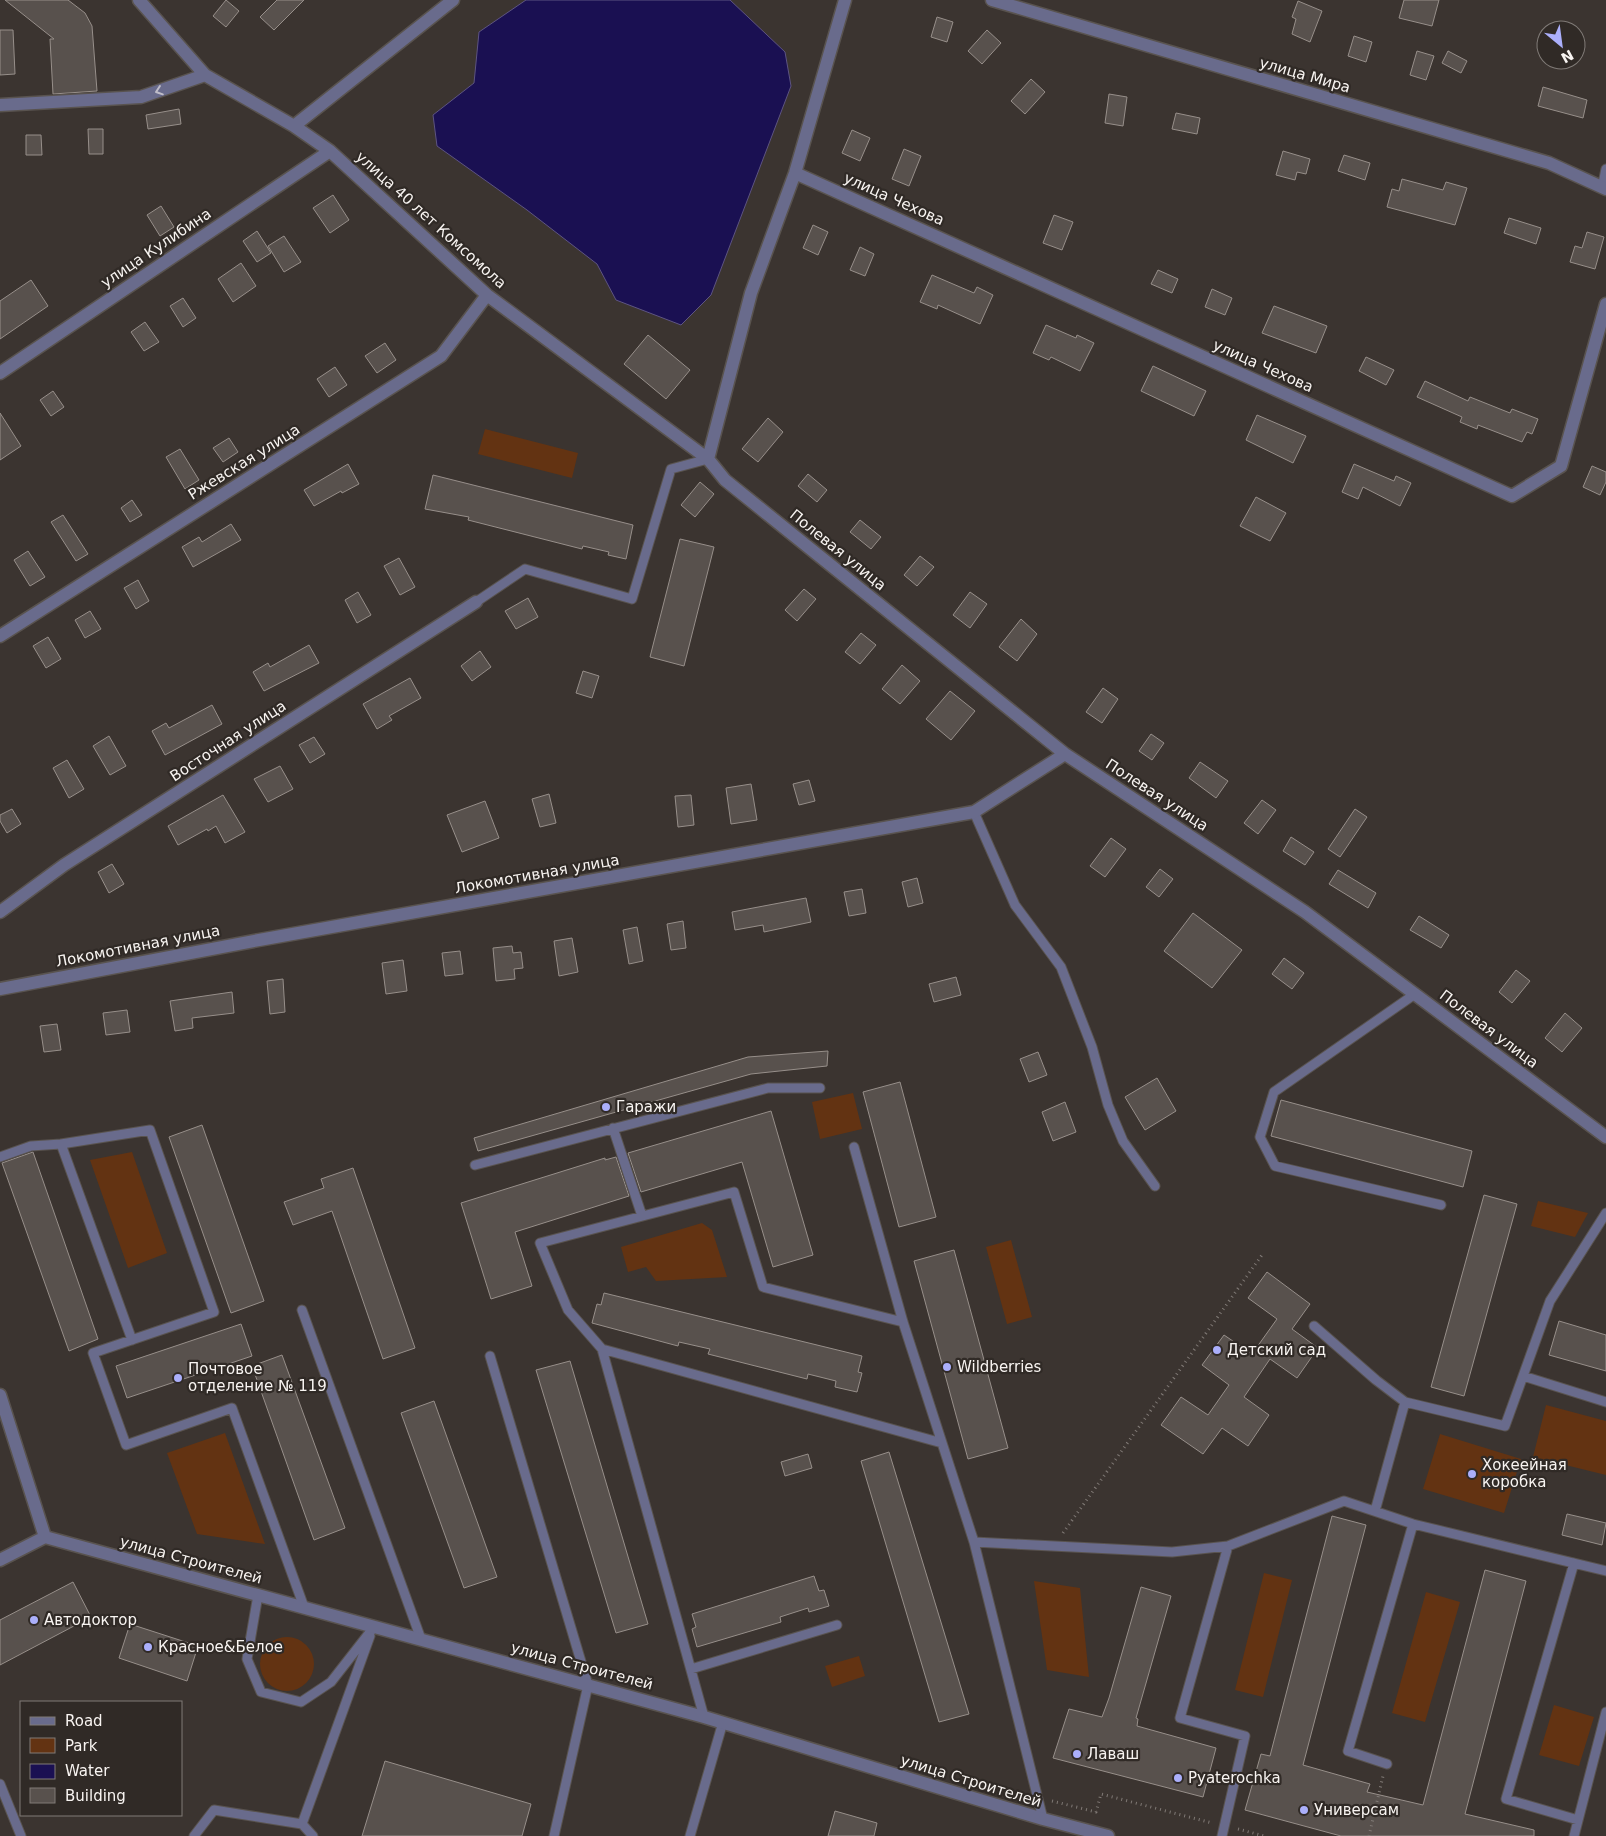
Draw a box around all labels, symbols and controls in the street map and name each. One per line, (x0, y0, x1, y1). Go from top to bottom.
north arrow (1536, 20, 1586, 70)
text: N (1558, 47, 1576, 66)
street label: улица Мира (1257, 53, 1353, 97)
one-way arrow (155, 85, 163, 95)
street label: улица 40 лет Комсомола (352, 148, 510, 292)
street label: улица Чехова (841, 169, 947, 229)
street label: улица Кулибина (97, 204, 215, 292)
street label: улица Чехова (1210, 336, 1316, 396)
street label: Ржевская улица (185, 420, 303, 504)
street label: Полевая улица (786, 506, 890, 594)
street label: Восточная улица (167, 697, 289, 785)
street label: Полевая улица (1102, 755, 1212, 835)
street label: Локомотивная улица (453, 851, 621, 897)
street label: Локомотивная улица (54, 921, 222, 971)
street label: Полевая улица (1436, 986, 1542, 1072)
place label: Гаражи (616, 1098, 676, 1116)
marker: Гаражи (600, 1101, 612, 1113)
place label: Детский сад (1227, 1341, 1326, 1359)
marker: Детский сад (1211, 1344, 1223, 1356)
place label: Wildberries (957, 1358, 1042, 1376)
place label: Почтовое отделение № 119 (188, 1360, 327, 1395)
marker: Wildberries (941, 1361, 953, 1373)
marker: Почтовое отделение № 119 (172, 1372, 184, 1384)
place label: Хокеейная коробка (1482, 1456, 1567, 1491)
marker: Хокеейная коробка (1466, 1468, 1478, 1480)
street label: улица Строителей (118, 1532, 264, 1588)
place label: Автодоктор (44, 1611, 137, 1629)
marker: Автодоктор (28, 1614, 40, 1626)
place label: Красное&Белое (158, 1638, 283, 1656)
street label: улица Строителей (509, 1638, 655, 1694)
marker: Красное&Белое (142, 1641, 154, 1653)
legend (20, 1701, 182, 1816)
text: Road (65, 1712, 103, 1730)
text: Park (65, 1737, 98, 1755)
place label: Лаваш (1087, 1745, 1139, 1763)
marker: Лаваш (1071, 1748, 1083, 1760)
street label: улица Строителей (898, 1751, 1044, 1811)
text: Water (65, 1762, 110, 1780)
place label: Pyaterochka (1188, 1769, 1281, 1787)
marker: Pyaterochka (1172, 1772, 1184, 1784)
text: Building (65, 1787, 126, 1805)
place label: Универсам (1314, 1801, 1399, 1819)
marker: Универсам (1298, 1804, 1310, 1816)

